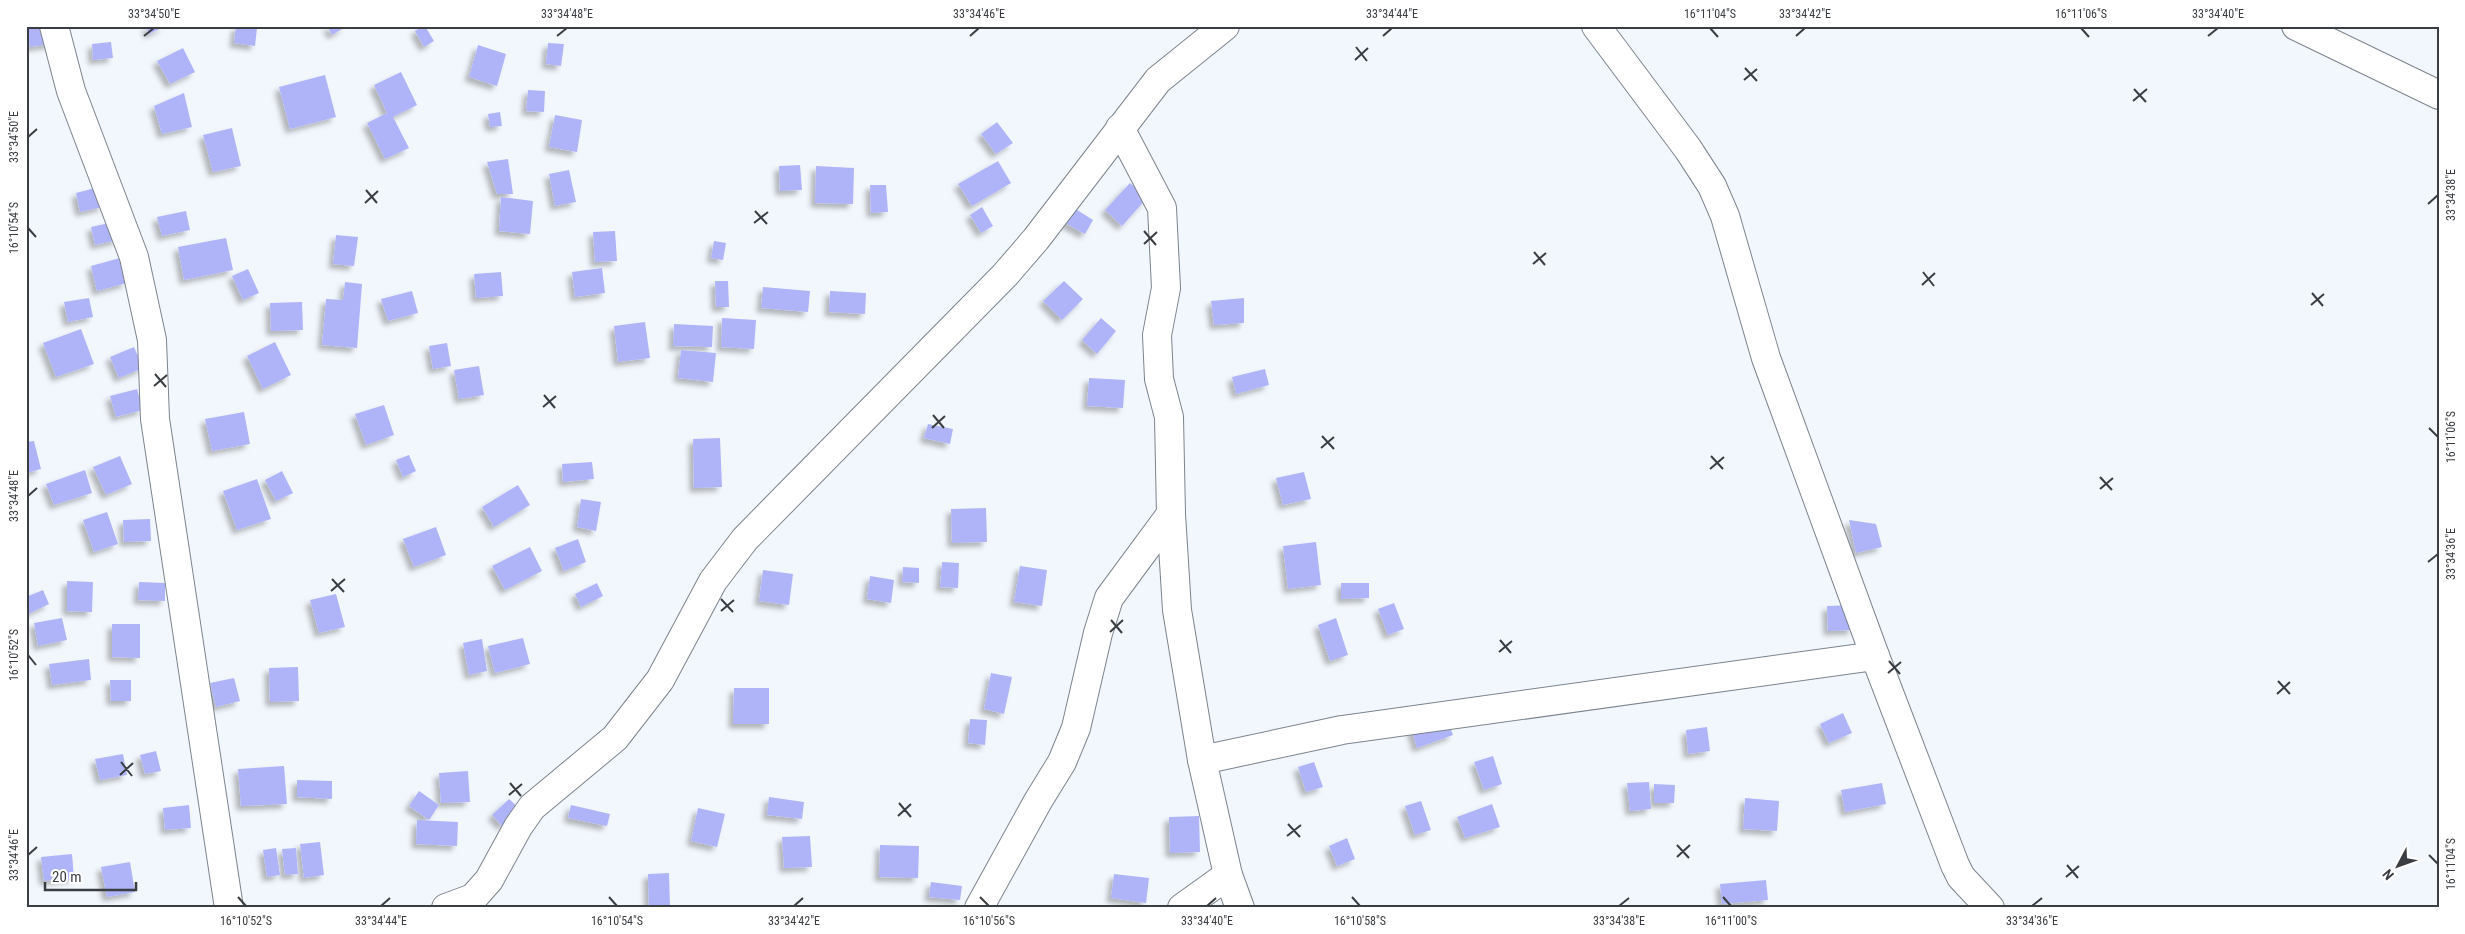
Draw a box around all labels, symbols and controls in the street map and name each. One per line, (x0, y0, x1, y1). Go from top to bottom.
text: 33°34'50"E (128, 7, 180, 21)
text: 33°34'48"E (541, 7, 593, 21)
text: 33°34'46"E (953, 7, 1005, 21)
text: 33°34'44"E (1366, 7, 1418, 21)
text: 16°11'04"S (1684, 7, 1736, 21)
text: 33°34'42"E (1779, 7, 1831, 21)
text: 16°11'06"S (2055, 7, 2107, 21)
text: 33°34'40"E (2192, 7, 2244, 21)
text: 33°34'50"E (7, 111, 21, 163)
text: 33°34'38"E (2444, 169, 2458, 221)
text: 16°10'54"S (7, 202, 21, 254)
text: 16°11'06"S (2444, 411, 2458, 463)
text: 33°34'48"E (7, 470, 21, 522)
text: 33°34'36"E (2444, 528, 2458, 580)
text: 16°10'52"S (7, 629, 21, 681)
text: 33°34'46"E (7, 829, 21, 881)
text: 16°11'04"S (2444, 838, 2458, 890)
north arrow (2372, 842, 2422, 892)
scale bar (45, 859, 136, 891)
text: N (2379, 866, 2397, 883)
text: 20 m (52, 868, 82, 886)
text: 16°10'52"S (220, 914, 272, 928)
text: 33°34'44"E (355, 914, 407, 928)
text: 16°10'54"S (591, 914, 643, 928)
text: 33°34'42"E (768, 914, 820, 928)
text: 16°10'56"S (963, 914, 1015, 928)
text: 33°34'40"E (1181, 914, 1233, 928)
text: 16°10'58"S (1334, 914, 1386, 928)
text: 33°34'38"E (1593, 914, 1645, 928)
text: 16°11'00"S (1705, 914, 1757, 928)
text: 33°34'36"E (2006, 914, 2058, 928)

